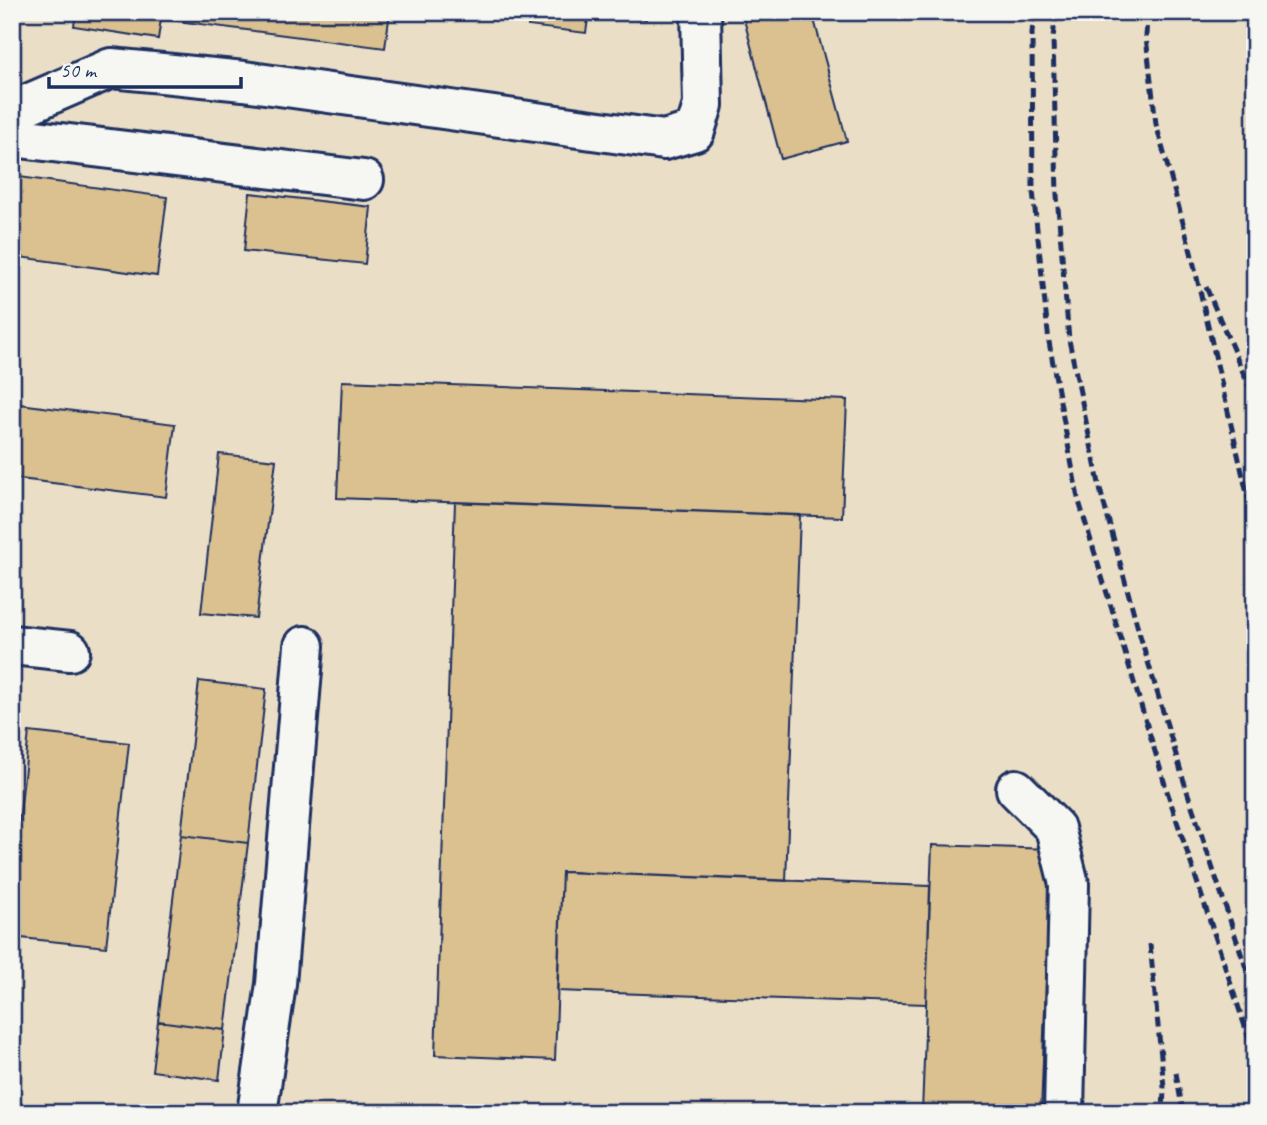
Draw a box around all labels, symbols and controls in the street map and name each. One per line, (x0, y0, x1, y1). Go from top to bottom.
scale bar (49, 46, 242, 90)
text: 50 m (60, 57, 98, 83)

